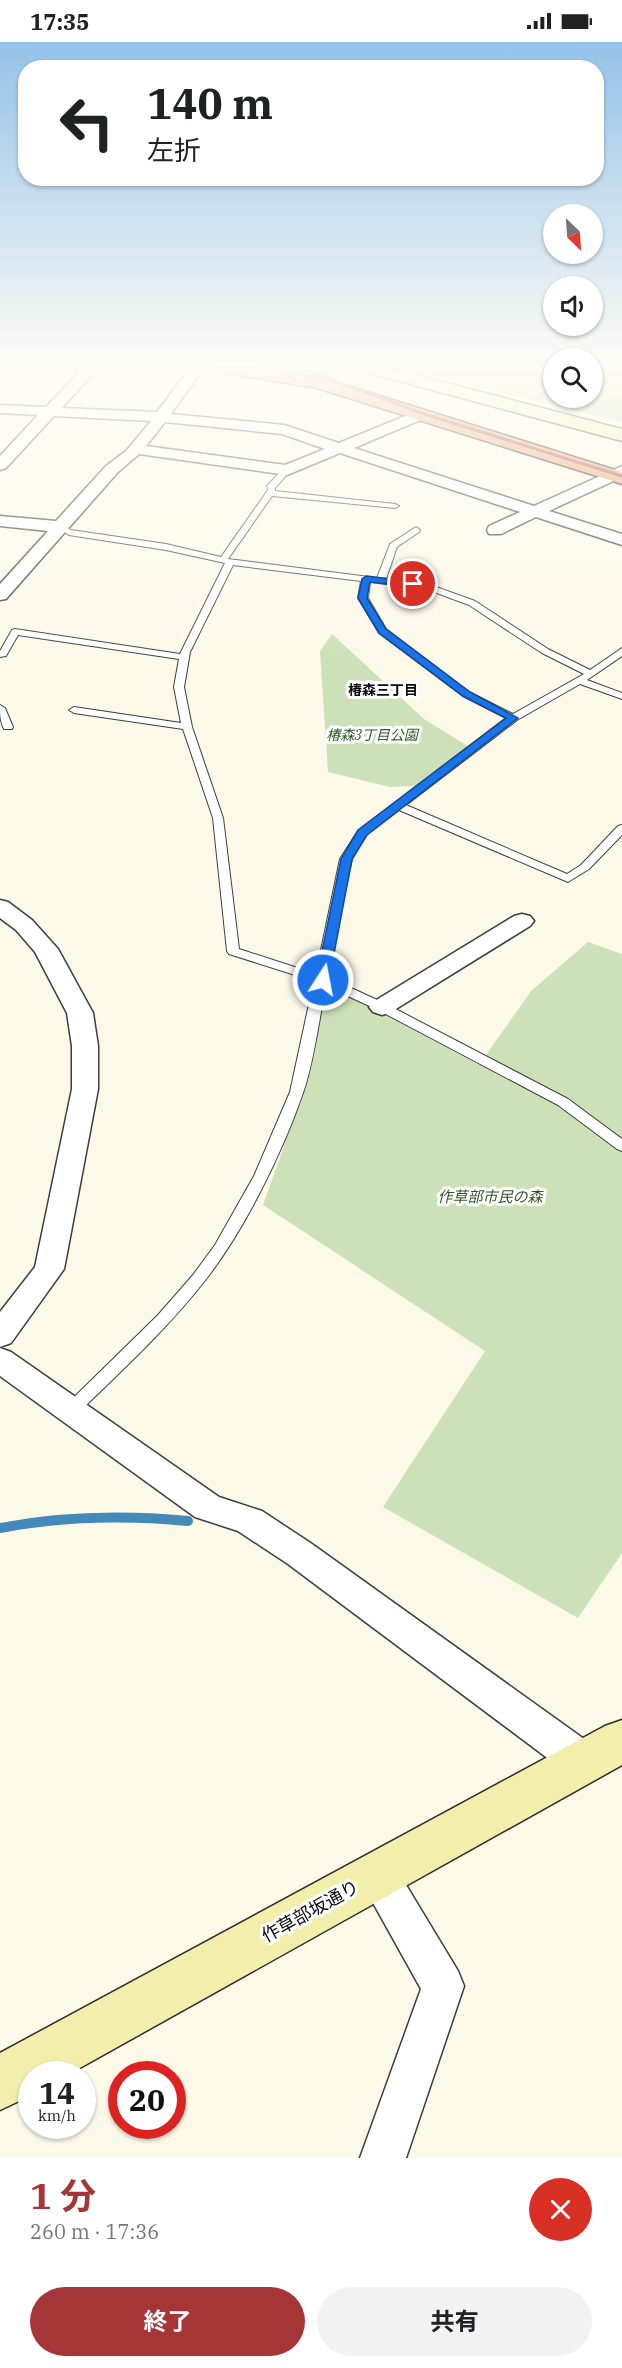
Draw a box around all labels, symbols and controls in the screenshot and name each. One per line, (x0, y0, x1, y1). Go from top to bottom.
text: 17:35 (30, 7, 89, 36)
text: 140 m (147, 76, 273, 131)
icon: left (48, 84, 126, 162)
text: 左折 (147, 132, 201, 167)
north arrow (543, 204, 603, 264)
map controls (543, 204, 603, 408)
button: sound (543, 276, 603, 336)
button: search (543, 348, 603, 408)
pin (387, 558, 438, 609)
icon: arrive (396, 567, 429, 600)
district label: 椿森三丁目 (348, 681, 418, 699)
park label: 椿森3丁目公園 (326, 726, 420, 744)
position arrow (291, 948, 355, 1012)
park label: 作草部市民の森 (437, 1187, 544, 1206)
street label: 作草部坂通り (257, 1875, 363, 1947)
speed limit sign: 20 (108, 2061, 186, 2139)
text: 14 (39, 2073, 75, 2112)
text: km/h (38, 2106, 76, 2125)
text: 1 分 (30, 2172, 96, 2219)
button: close (529, 2178, 592, 2241)
text: 260 m · 17:36 (30, 2218, 159, 2245)
button: 終了 (30, 2287, 305, 2356)
button: 共有 (317, 2287, 592, 2356)

